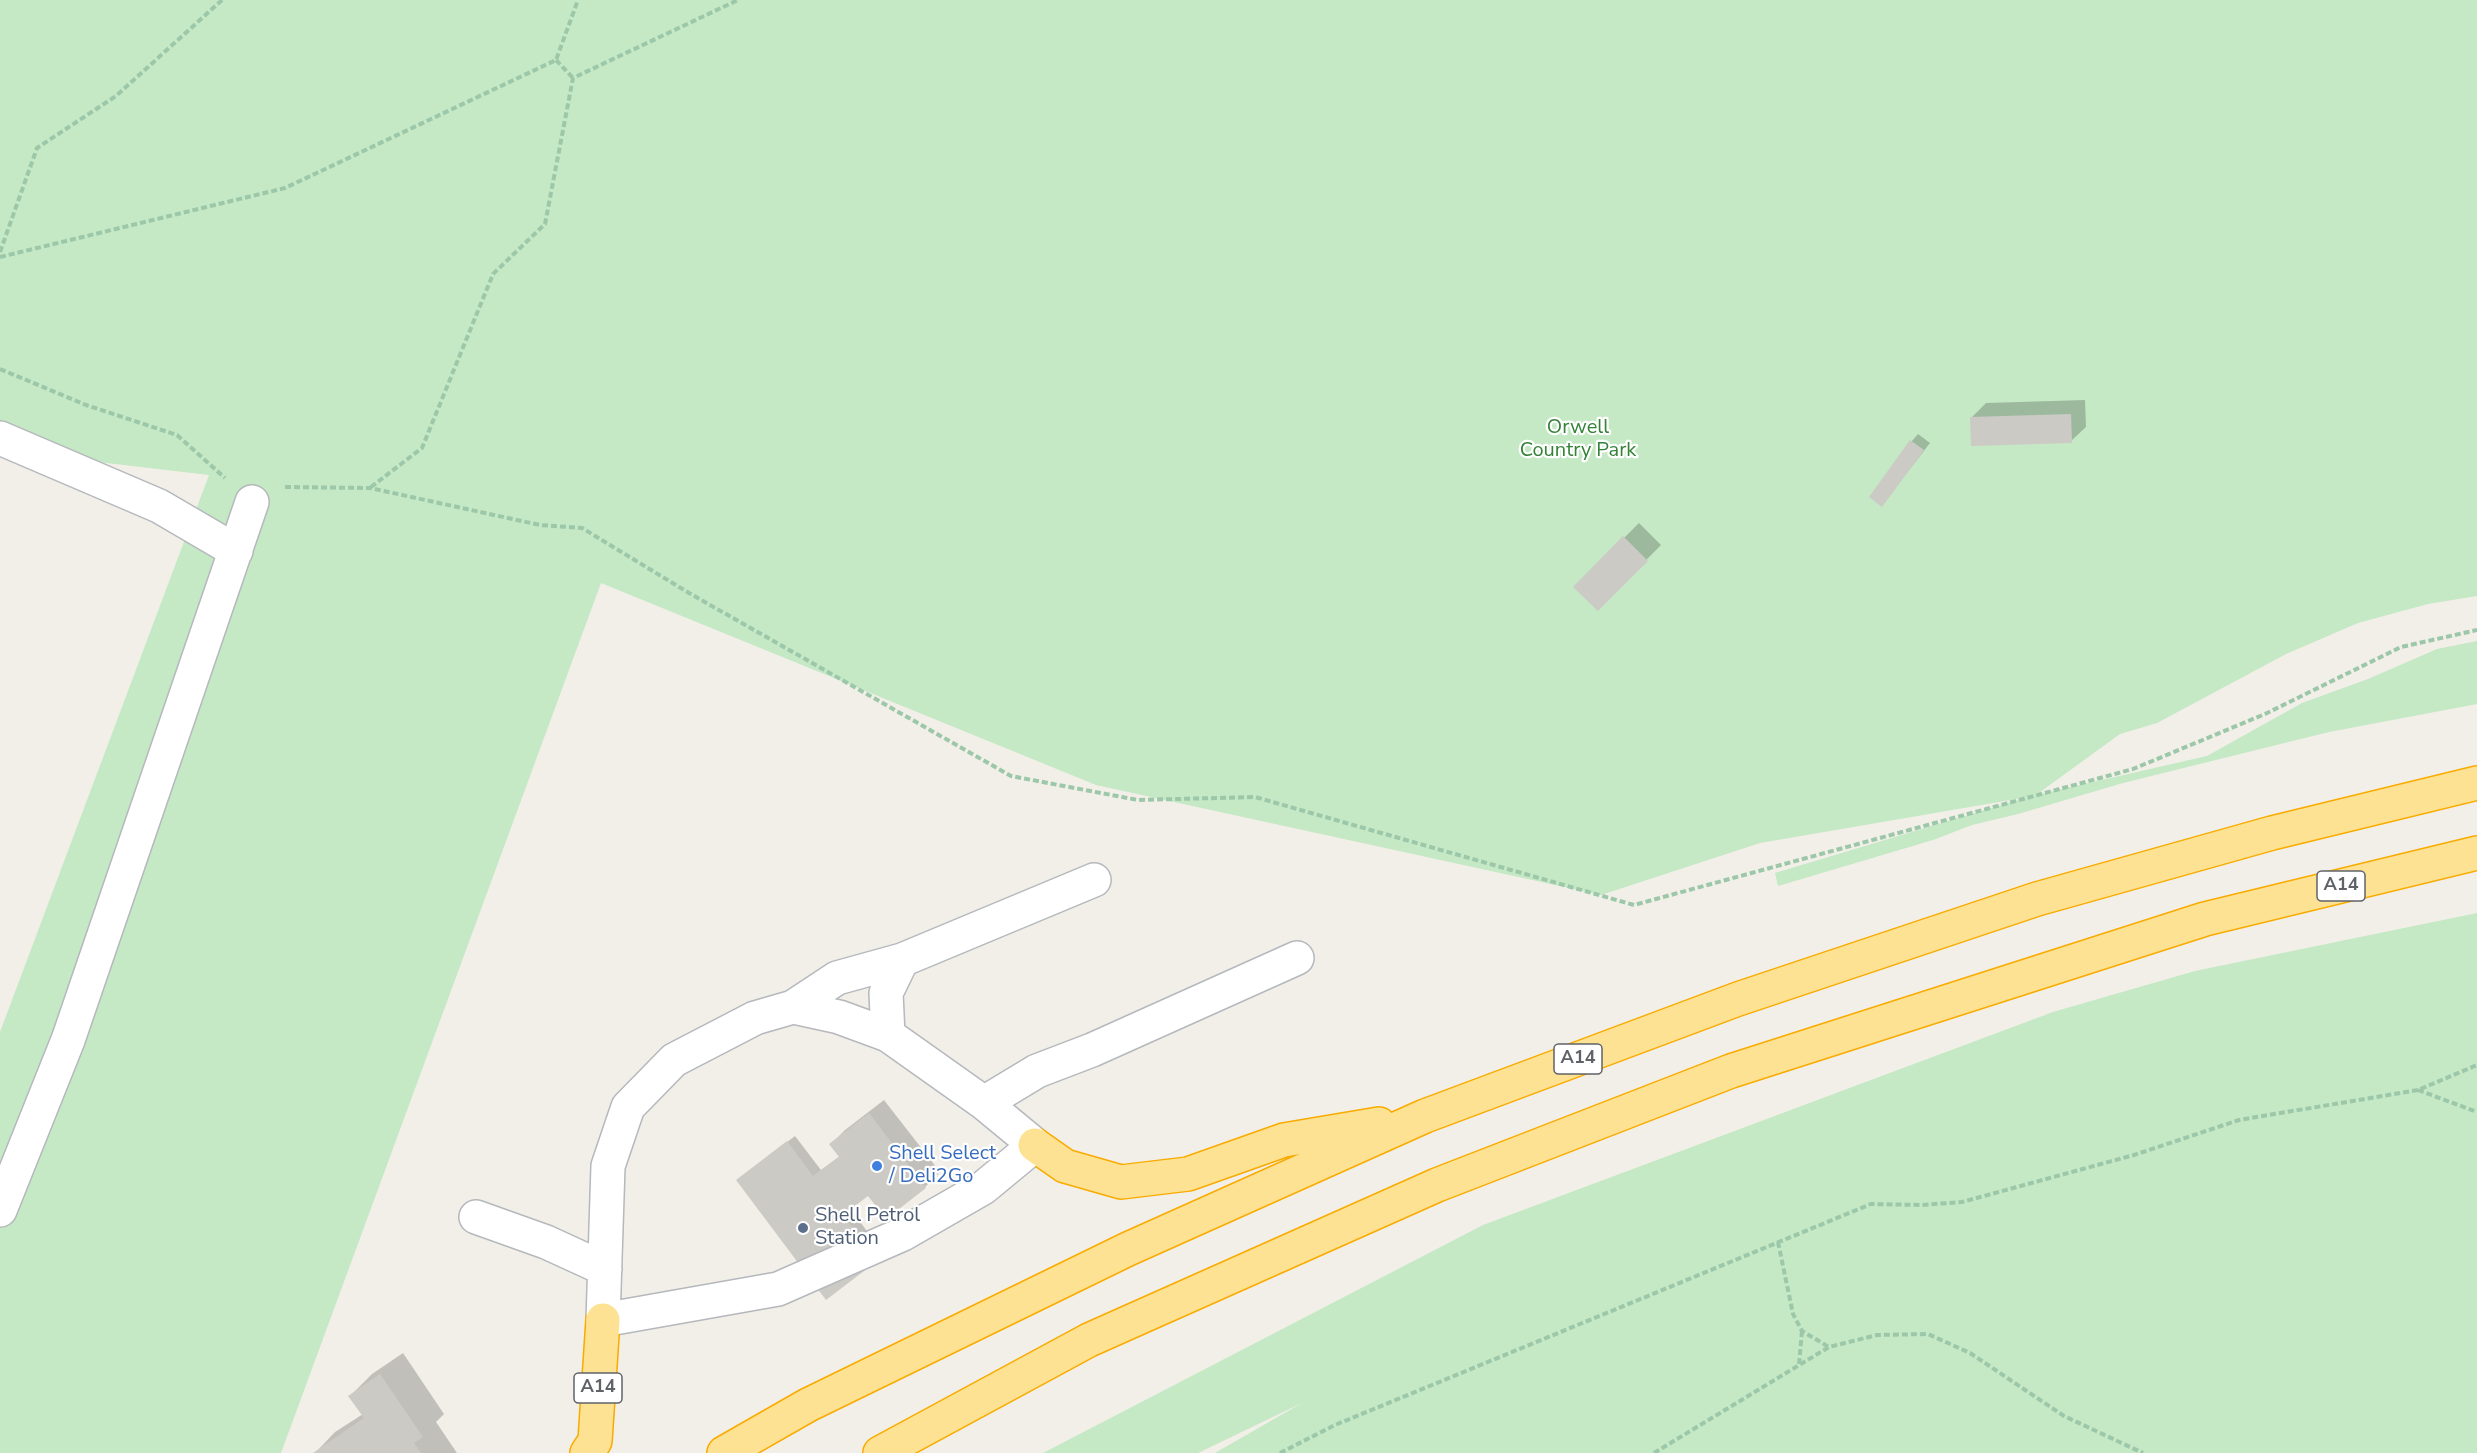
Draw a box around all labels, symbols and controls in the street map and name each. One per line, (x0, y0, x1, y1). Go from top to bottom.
park label: Orwell Country Park (1520, 416, 1636, 463)
road number: A14 (2317, 871, 2365, 901)
road number: A14 (1554, 1044, 1602, 1074)
place label: Shell Select / Deli2Go (889, 1142, 996, 1189)
marker: Shell Select / Deli2Go (870, 1159, 884, 1173)
place label: Shell Petrol Station (815, 1204, 920, 1251)
marker: Shell Petrol Station (796, 1221, 810, 1235)
road number: A14 (574, 1373, 622, 1403)

